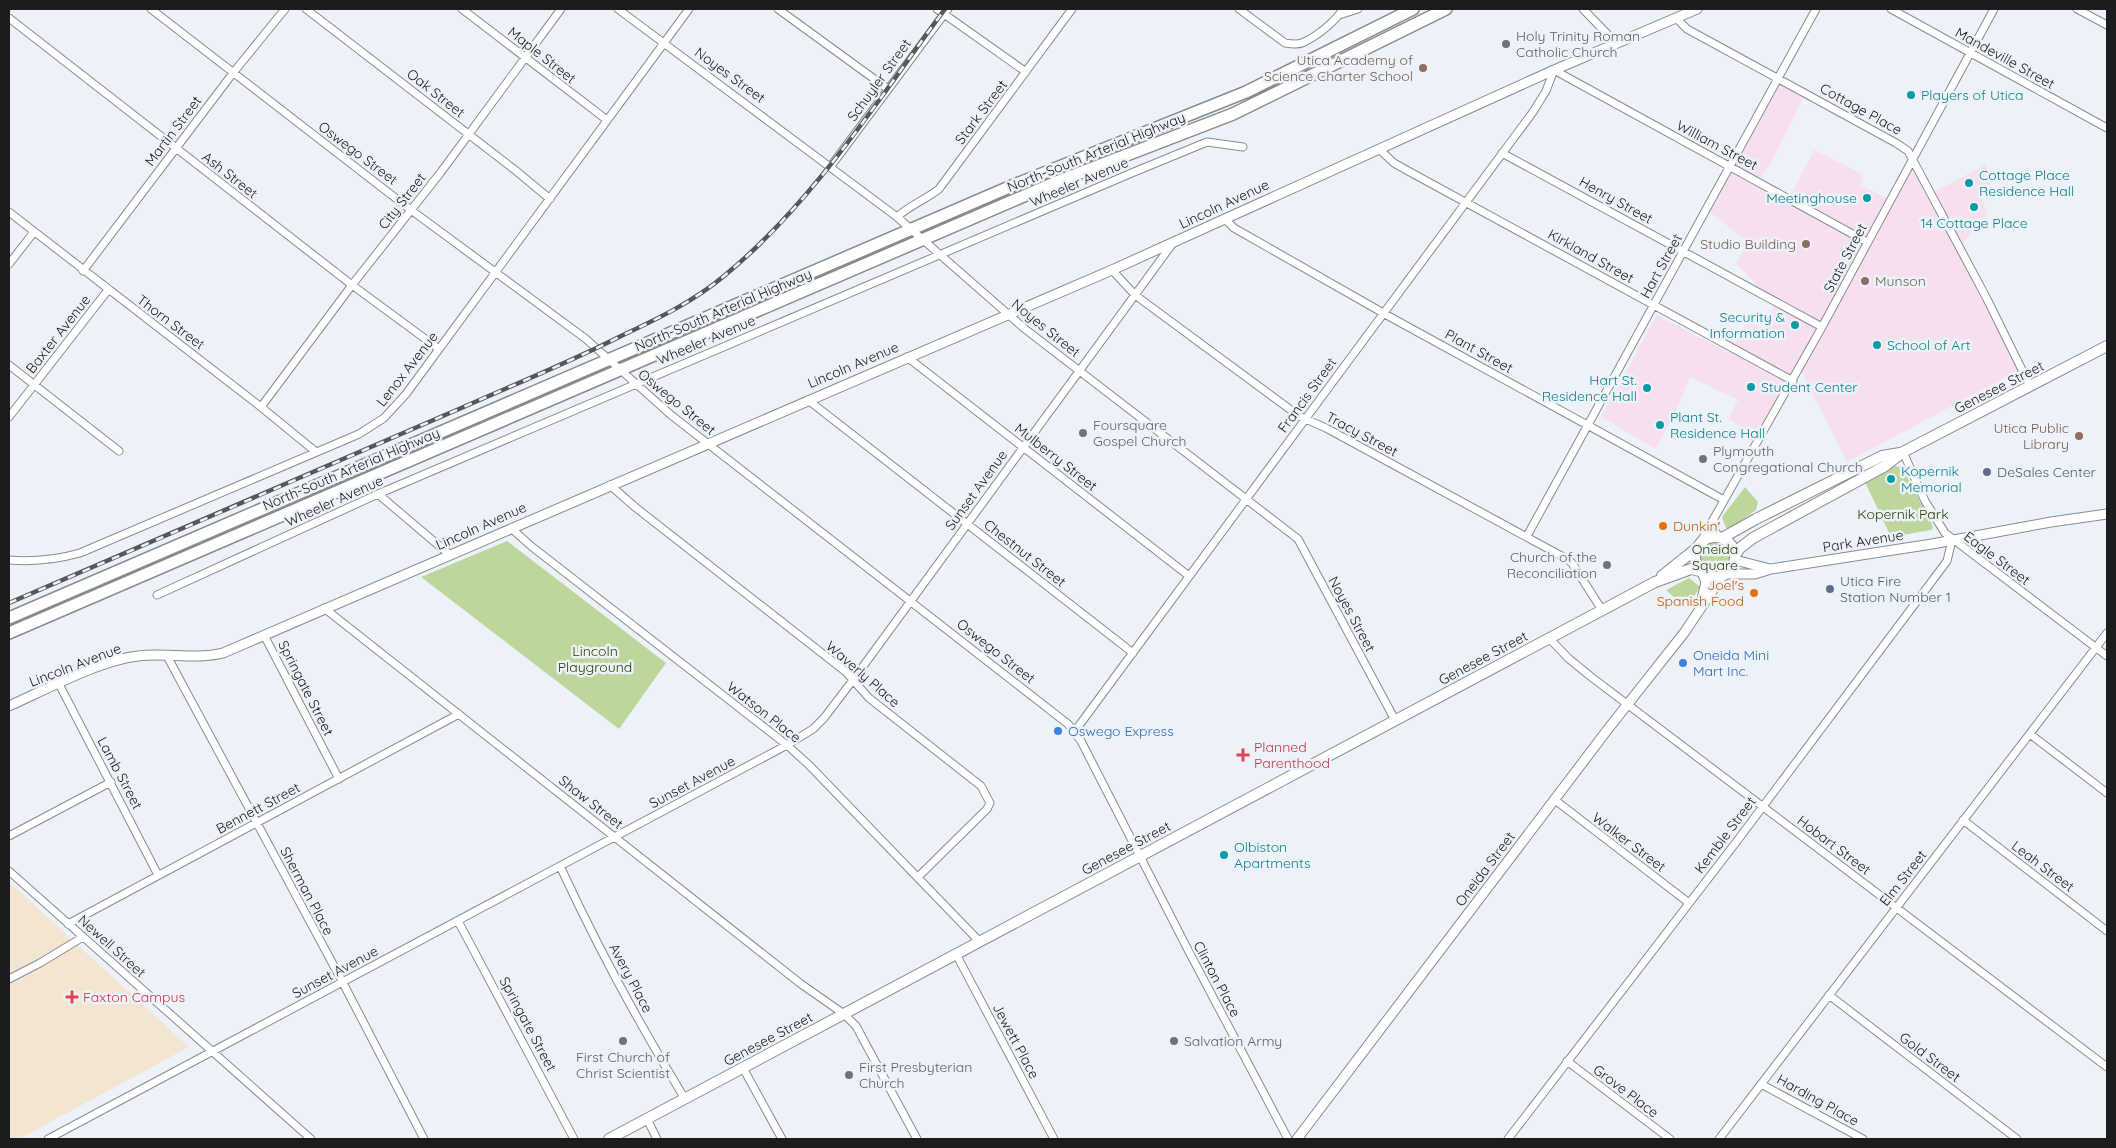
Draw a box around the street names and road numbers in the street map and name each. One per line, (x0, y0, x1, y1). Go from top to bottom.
street label: Maple Street (504, 23, 580, 87)
street label: Mandeville Street (1952, 23, 2058, 93)
street label: Schuyler Street (843, 35, 915, 125)
street label: Noyes Street (691, 43, 769, 107)
street label: Oak Street (403, 65, 469, 121)
street label: Stark Street (951, 76, 1011, 148)
street label: Cottage Place (1817, 79, 1905, 139)
street label: Martin Street (141, 92, 205, 170)
street label: North-South Arterial Highway (1004, 108, 1188, 196)
street label: William Street (1673, 116, 1761, 174)
street label: Oswego Street (315, 117, 401, 189)
street label: Ash Street (199, 148, 262, 202)
street label: Wheeler Avenue (1027, 153, 1131, 211)
street label: City Street (374, 169, 430, 233)
street label: Henry Street (1576, 172, 1656, 228)
street label: Lincoln Avenue (1176, 175, 1272, 233)
street label: State Street (1819, 220, 1871, 296)
street label: Kirkland Street (1545, 225, 1637, 287)
street label: Hart Street (1636, 230, 1686, 301)
street label: North-South Arterial Highway (632, 264, 814, 356)
street label: Baxter Avenue (22, 291, 94, 377)
street label: Thorn Street (133, 291, 209, 354)
street label: Noyes Street (1008, 295, 1084, 361)
street label: Wheeler Avenue (654, 311, 758, 369)
street label: Plant Street (1442, 325, 1516, 377)
street label: Lenox Avenue (372, 328, 442, 410)
street label: Lincoln Avenue (805, 338, 901, 392)
street label: Francis Street (1274, 354, 1340, 436)
street label: Genesee Street (1951, 357, 2047, 417)
street label: Oswego Street (635, 365, 720, 439)
street label: Tracy Street (1323, 408, 1401, 461)
street label: Mulberry Street (1011, 419, 1101, 495)
street label: North-South Arterial Highway (260, 423, 442, 515)
street label: Sunset Avenue (941, 446, 1011, 534)
street label: Wheeler Avenue (282, 471, 386, 531)
street label: Lincoln Avenue (433, 498, 529, 554)
street label: Chestnut Street (980, 515, 1070, 591)
street label: Park Avenue (1821, 526, 1905, 556)
street label: Eagle Street (1960, 527, 2034, 589)
street label: Noyes Street (1325, 573, 1380, 655)
street label: Oswego Street (953, 615, 1039, 687)
street label: Genesee Street (1435, 627, 1531, 689)
street label: Springate Street (274, 637, 338, 739)
street label: Waverly Place (822, 637, 904, 711)
street label: Lincoln Avenue (26, 639, 124, 691)
street label: Watson Place (723, 677, 805, 747)
street label: Lamb Street (93, 734, 147, 812)
street label: Sunset Avenue (646, 752, 738, 812)
street label: Shaw Street (555, 771, 627, 833)
street label: Bennett Street (213, 778, 303, 838)
street label: Kemble Street (1690, 793, 1760, 877)
street label: Walker Street (1589, 808, 1670, 876)
street label: Hobart Street (1794, 811, 1875, 879)
street label: Genesee Street (1078, 817, 1174, 879)
street label: Oneida Street (1451, 828, 1519, 910)
street label: Leah Street (2008, 837, 2078, 896)
street label: Sherman Place (276, 844, 338, 938)
street label: Elm Street (1876, 846, 1931, 910)
street label: Newell Street (74, 911, 150, 981)
street label: Clinton Place (1189, 938, 1245, 1020)
street label: Avery Place (605, 940, 657, 1016)
street label: Sunset Avenue (289, 942, 381, 1002)
street label: Springate Street (495, 974, 561, 1075)
street label: Jewett Place (989, 1000, 1043, 1082)
street label: Genesee Street (720, 1008, 816, 1070)
street label: Gold Street (1896, 1028, 1964, 1086)
street label: Grove Place (1590, 1060, 1662, 1122)
street label: Harding Place (1774, 1070, 1862, 1130)

